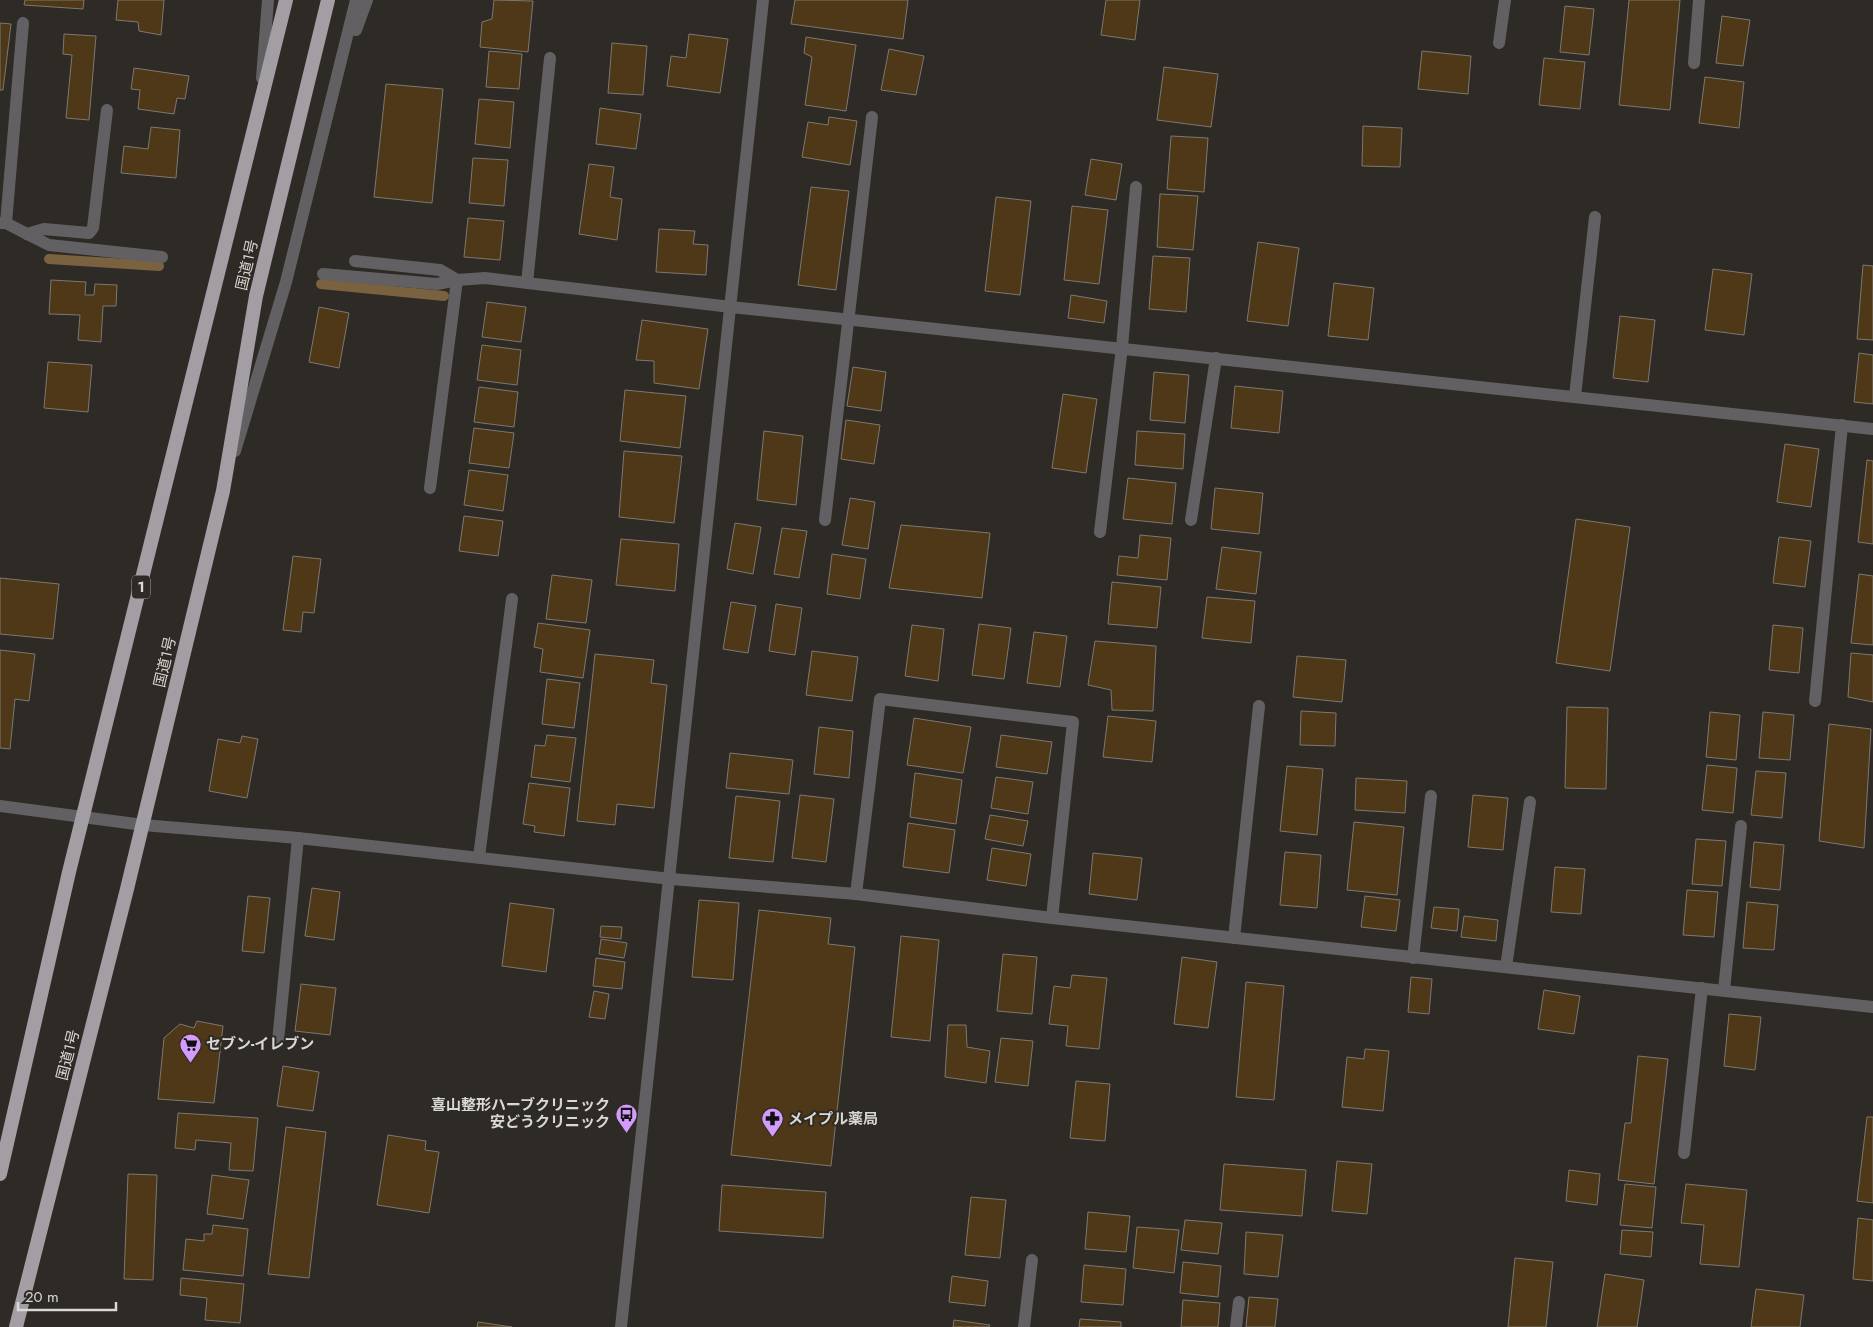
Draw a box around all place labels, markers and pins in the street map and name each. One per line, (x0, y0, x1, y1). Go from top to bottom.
supermarket icon: セブン-イレブン (178, 1032, 202, 1063)
place label: セブン-イレブン (206, 1033, 314, 1055)
place label: 喜山整形ハーブクリニック 安どうクリニック (431, 1094, 610, 1133)
bus stop icon: 喜山整形ハーブクリニック 安どうクリニック (614, 1102, 638, 1133)
pharmacy icon: メイプル薬局 (760, 1107, 784, 1138)
place label: メイプル薬局 (788, 1108, 878, 1130)

